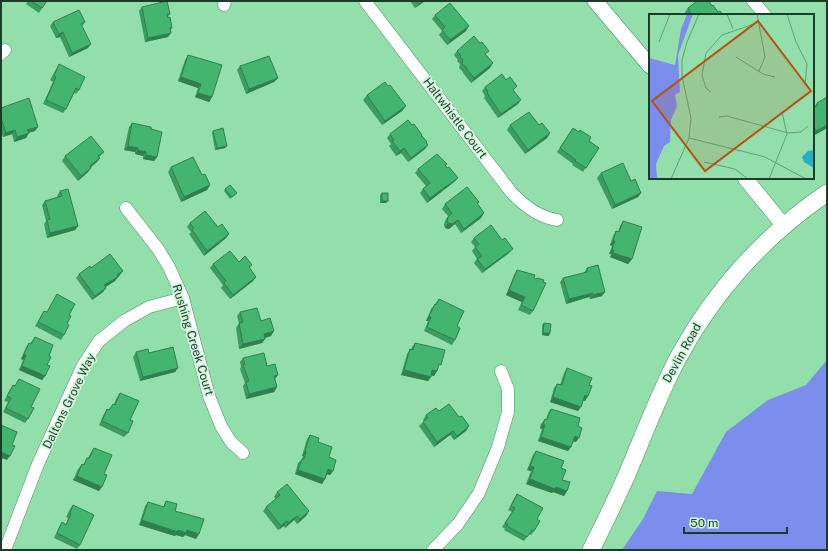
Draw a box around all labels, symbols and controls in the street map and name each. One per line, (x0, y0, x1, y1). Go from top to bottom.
inset map (649, 14, 814, 179)
street label: Haltwhistle Court (420, 75, 490, 161)
street label: Rushing Creek Court (169, 283, 217, 398)
street label: Devlin Road (660, 321, 704, 385)
street label: Daltons Grove Way (40, 351, 98, 451)
scale bar (684, 509, 787, 535)
text: 50 m (690, 516, 718, 530)

